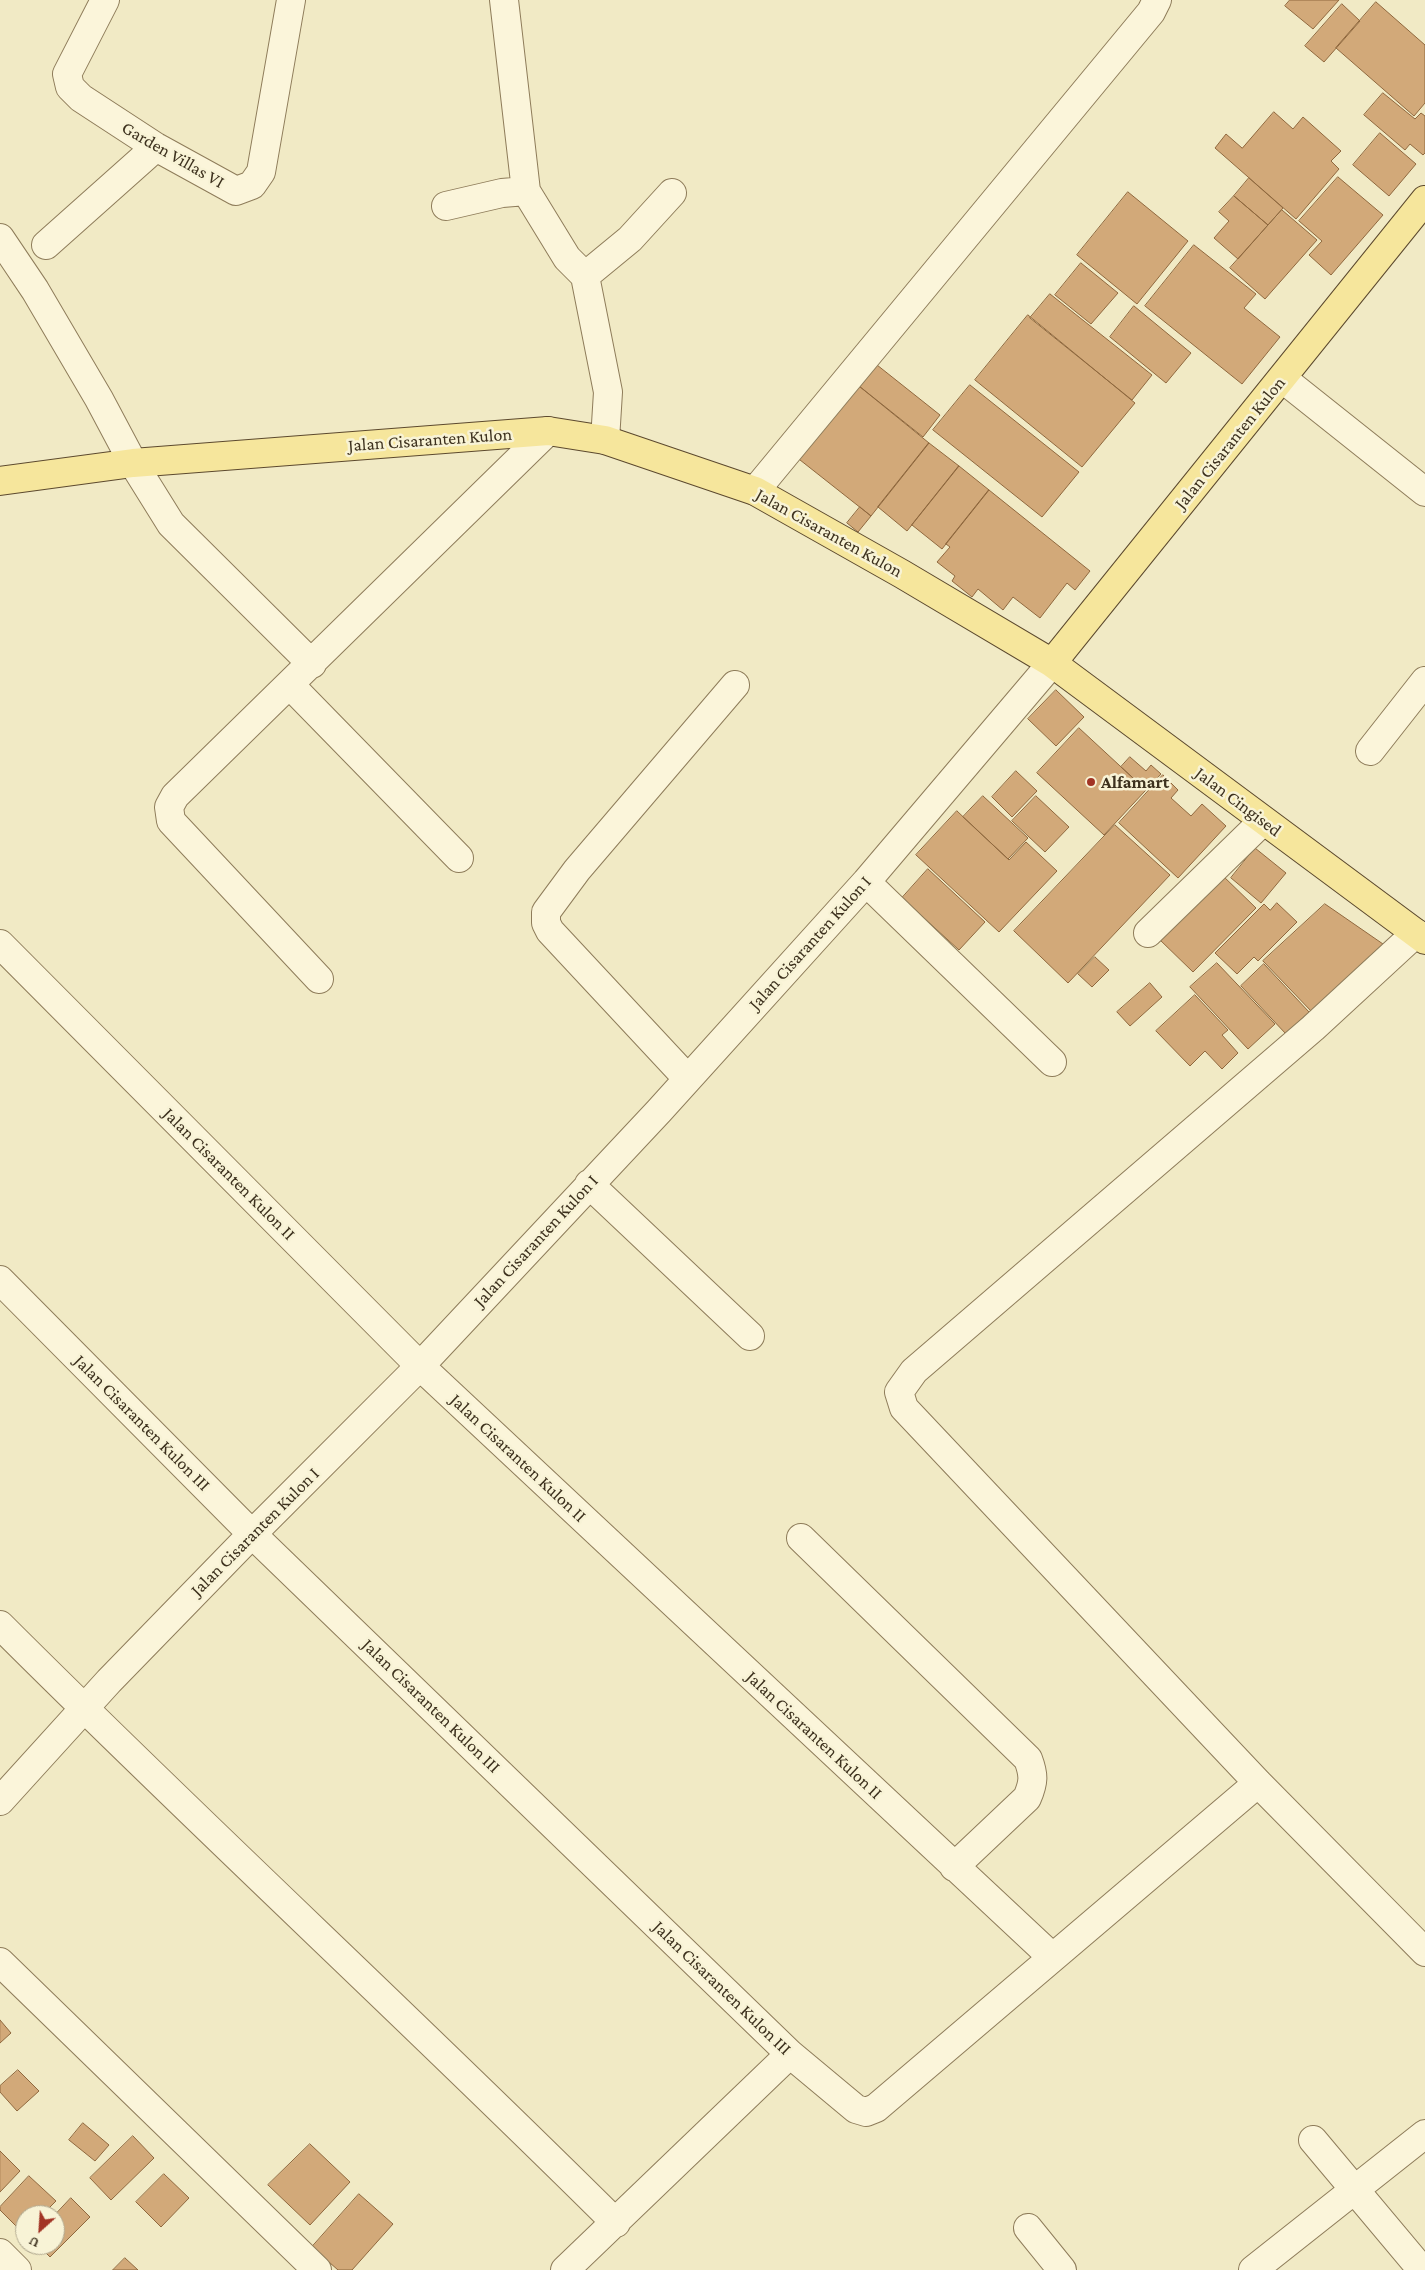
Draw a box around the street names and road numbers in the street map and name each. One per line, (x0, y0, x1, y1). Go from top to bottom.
street label: Garden Villas VI (118, 117, 228, 193)
street label: Jalan Cisaranten Kulon (1170, 372, 1290, 514)
street label: Jalan Cisaranten Kulon (347, 423, 513, 457)
street label: Jalan Cisaranten Kulon (752, 484, 906, 582)
street label: Jalan Cingised (1191, 762, 1285, 842)
street label: Jalan Cisaranten Kulon I (744, 871, 876, 1015)
street label: Jalan Cisaranten Kulon II (158, 1103, 300, 1245)
street label: Jalan Cisaranten Kulon I (469, 1170, 603, 1312)
street label: Jalan Cisaranten Kulon III (69, 1350, 215, 1496)
street label: Jalan Cisaranten Kulon II (445, 1389, 591, 1527)
street label: Jalan Cisaranten Kulon I (186, 1463, 324, 1601)
street label: Jalan Cisaranten Kulon III (357, 1634, 505, 1778)
street label: Jalan Cisaranten Kulon II (741, 1666, 887, 1804)
street label: Jalan Cisaranten Kulon III (648, 1916, 796, 2060)

